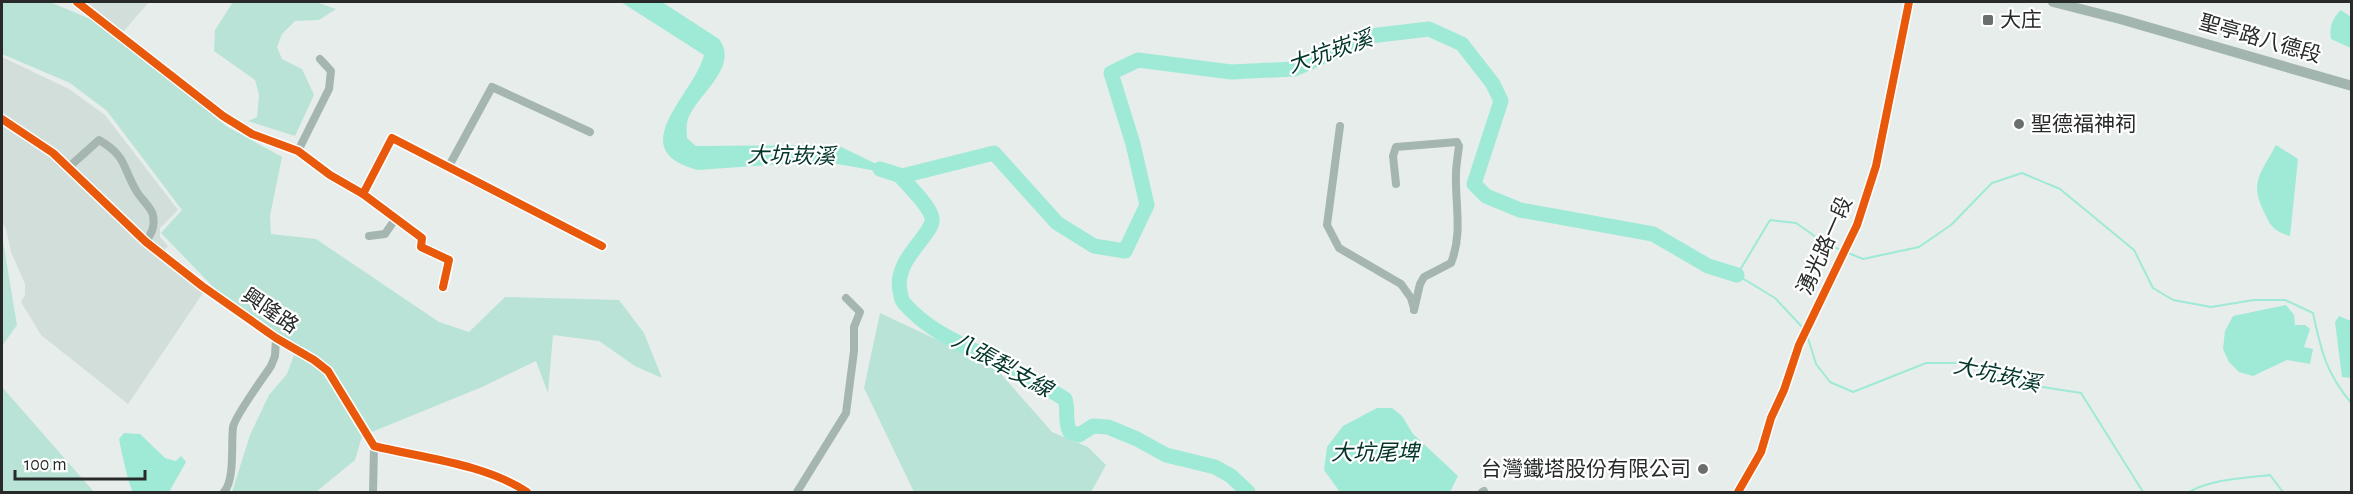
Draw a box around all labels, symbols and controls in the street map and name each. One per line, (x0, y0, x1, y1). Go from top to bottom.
place label: 大庄 (2000, 9, 2042, 31)
street label: 聖亭路八德段 (2197, 11, 2324, 66)
marker: 大庄 (1981, 13, 1995, 27)
water label: 大坑崁溪 (1284, 25, 1378, 77)
place label: 聖德福神祠 (2031, 113, 2136, 135)
marker: 聖德福神祠 (2012, 117, 2026, 131)
water label: 大坑崁溪 (747, 143, 838, 168)
street label: 湧光路一段 (1793, 193, 1856, 298)
street label: 興隆路 (238, 284, 303, 337)
water label: 八張犁支線 (949, 328, 1059, 403)
water label: 大坑崁溪 (1952, 353, 2045, 396)
water label: 大坑尾埤 (1331, 441, 1422, 464)
scale bar (15, 443, 146, 481)
text: 100 m (24, 456, 67, 474)
place label: 台灣鐵塔股份有限公司 (1481, 458, 1691, 480)
marker: 台灣鐵塔股份有限公司 (1696, 462, 1710, 476)

